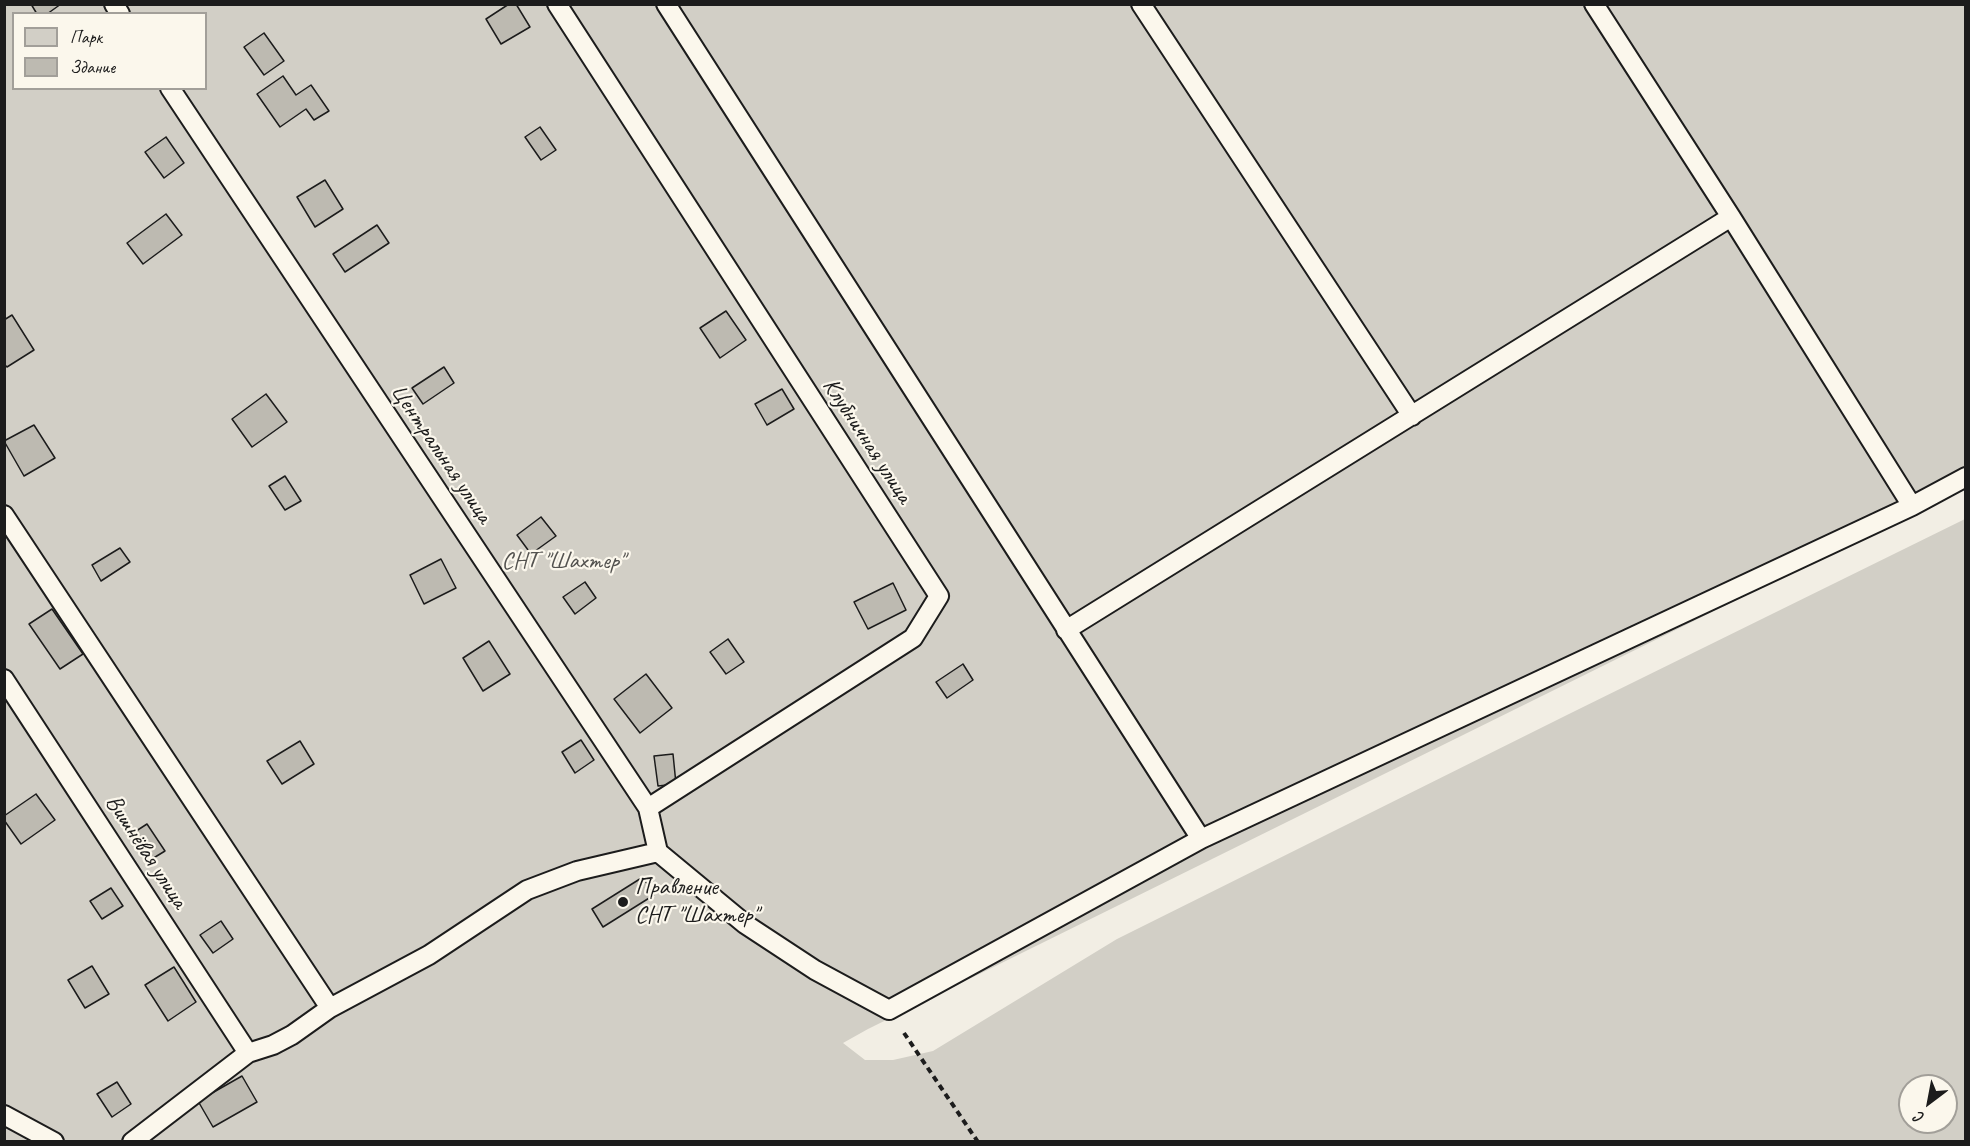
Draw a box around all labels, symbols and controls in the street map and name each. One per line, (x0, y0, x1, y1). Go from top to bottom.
legend (12, 12, 207, 90)
text: Парк (70, 26, 102, 48)
text: Здание (70, 56, 115, 78)
street label: Клубничная улица (816, 373, 918, 509)
street label: Центральная улица (384, 379, 498, 529)
park label: СНТ "Шахтер" (502, 548, 624, 576)
street label: Вишнёвая улица (99, 790, 193, 914)
place label: Правление СНТ "Шахтер" (635, 874, 758, 930)
marker: Правление СНТ "Шахтер" (616, 895, 630, 909)
north arrow (1898, 1074, 1958, 1134)
text: С (1911, 1107, 1928, 1128)

